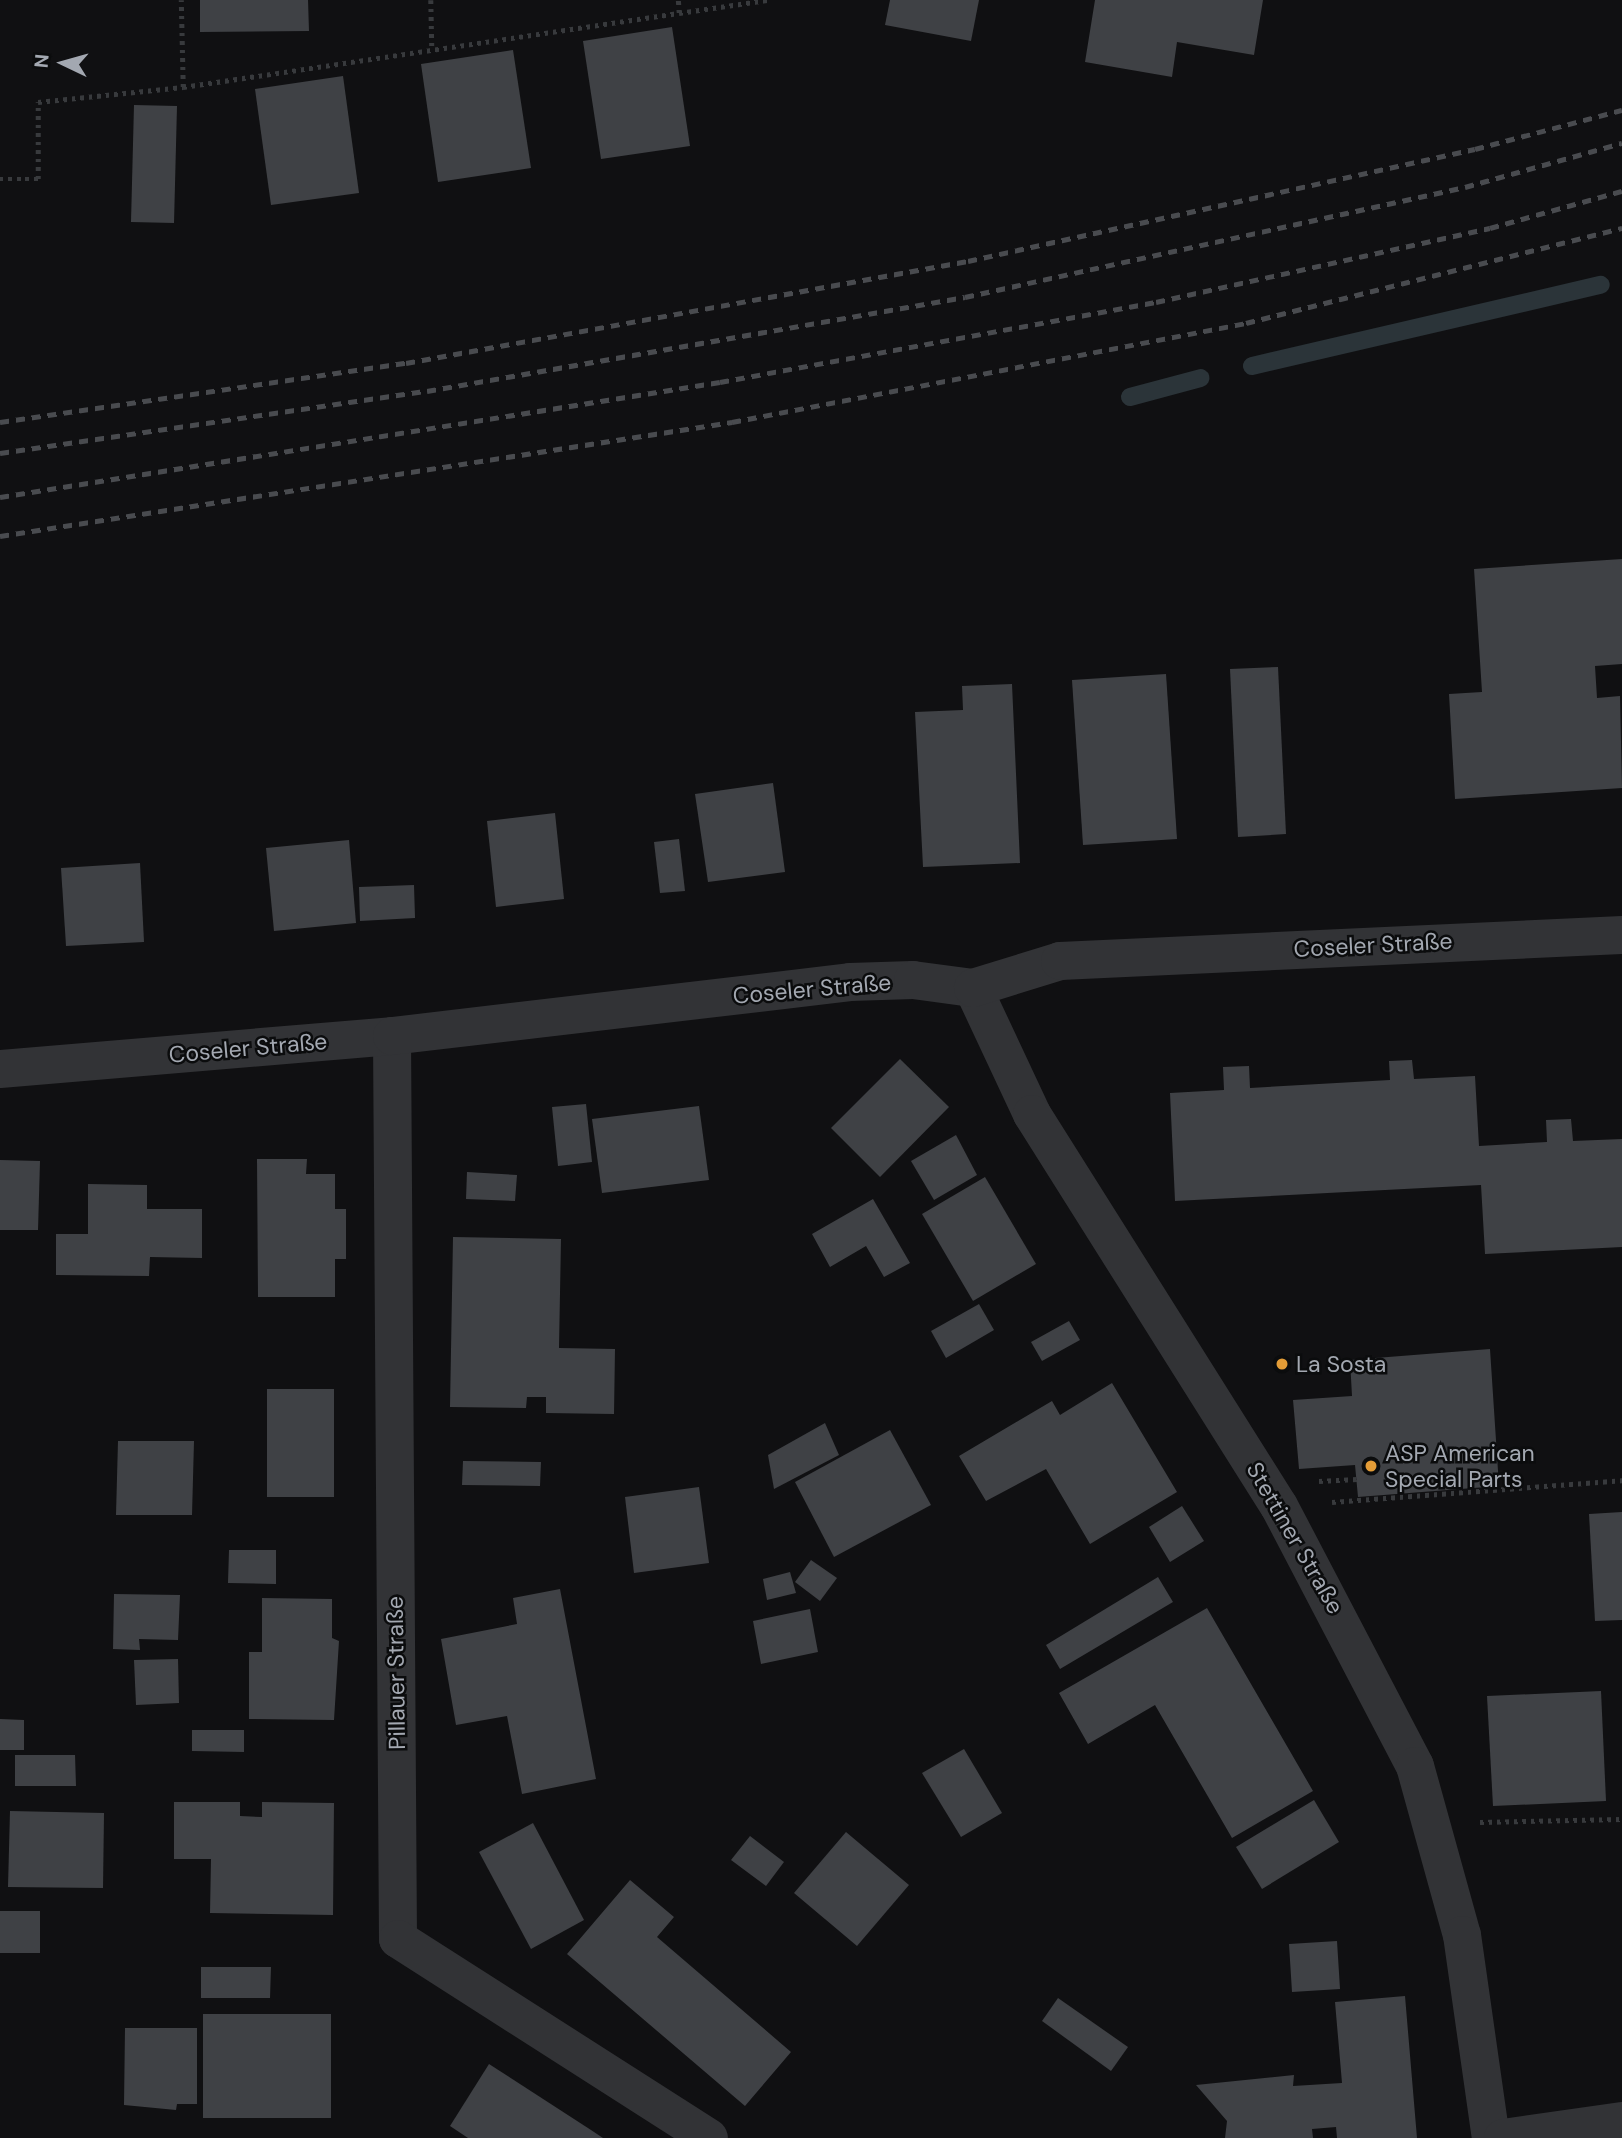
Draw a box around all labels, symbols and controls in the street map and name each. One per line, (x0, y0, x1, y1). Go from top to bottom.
north arrow (28, 28, 98, 98)
text: N (29, 53, 55, 69)
street label: Coseler Straße (1293, 927, 1453, 963)
street label: Coseler Straße (732, 968, 892, 1010)
street label: Coseler Straße (168, 1027, 328, 1069)
place label: La Sosta (1296, 1350, 1386, 1378)
marker: La Sosta (1274, 1356, 1290, 1372)
place label: ASP American Special Parts (1385, 1439, 1535, 1493)
street label: Stettiner Straße (1240, 1457, 1350, 1619)
marker: ASP American Special Parts (1363, 1458, 1379, 1474)
street label: Pillauer Straße (381, 1596, 411, 1750)

